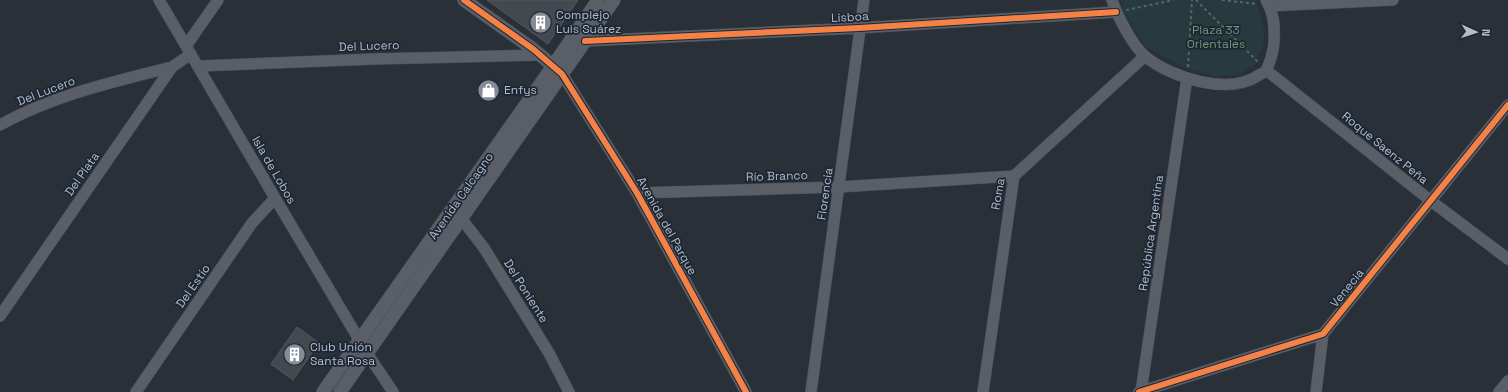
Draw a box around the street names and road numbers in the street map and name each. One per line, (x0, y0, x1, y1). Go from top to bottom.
street label: Lisboa (831, 8, 869, 26)
street label: Del Lucero (338, 37, 400, 55)
street label: Del Lucero (15, 73, 77, 109)
street label: Roque Saenz Peña (1339, 108, 1431, 188)
street label: Isla de Lobos (248, 133, 300, 207)
street label: Del Plata (61, 149, 103, 199)
street label: Avenida Calcagno (425, 149, 497, 243)
street label: Río Branco (746, 167, 808, 185)
street label: Florencia (813, 167, 837, 221)
street label: Avenida del Parque (633, 174, 701, 278)
street label: República Argentina (1135, 174, 1167, 292)
street label: Roma (987, 177, 1009, 211)
street label: Del Poniente (500, 256, 552, 326)
street label: Del Estío (172, 261, 214, 311)
street label: Venecia (1326, 265, 1368, 311)

